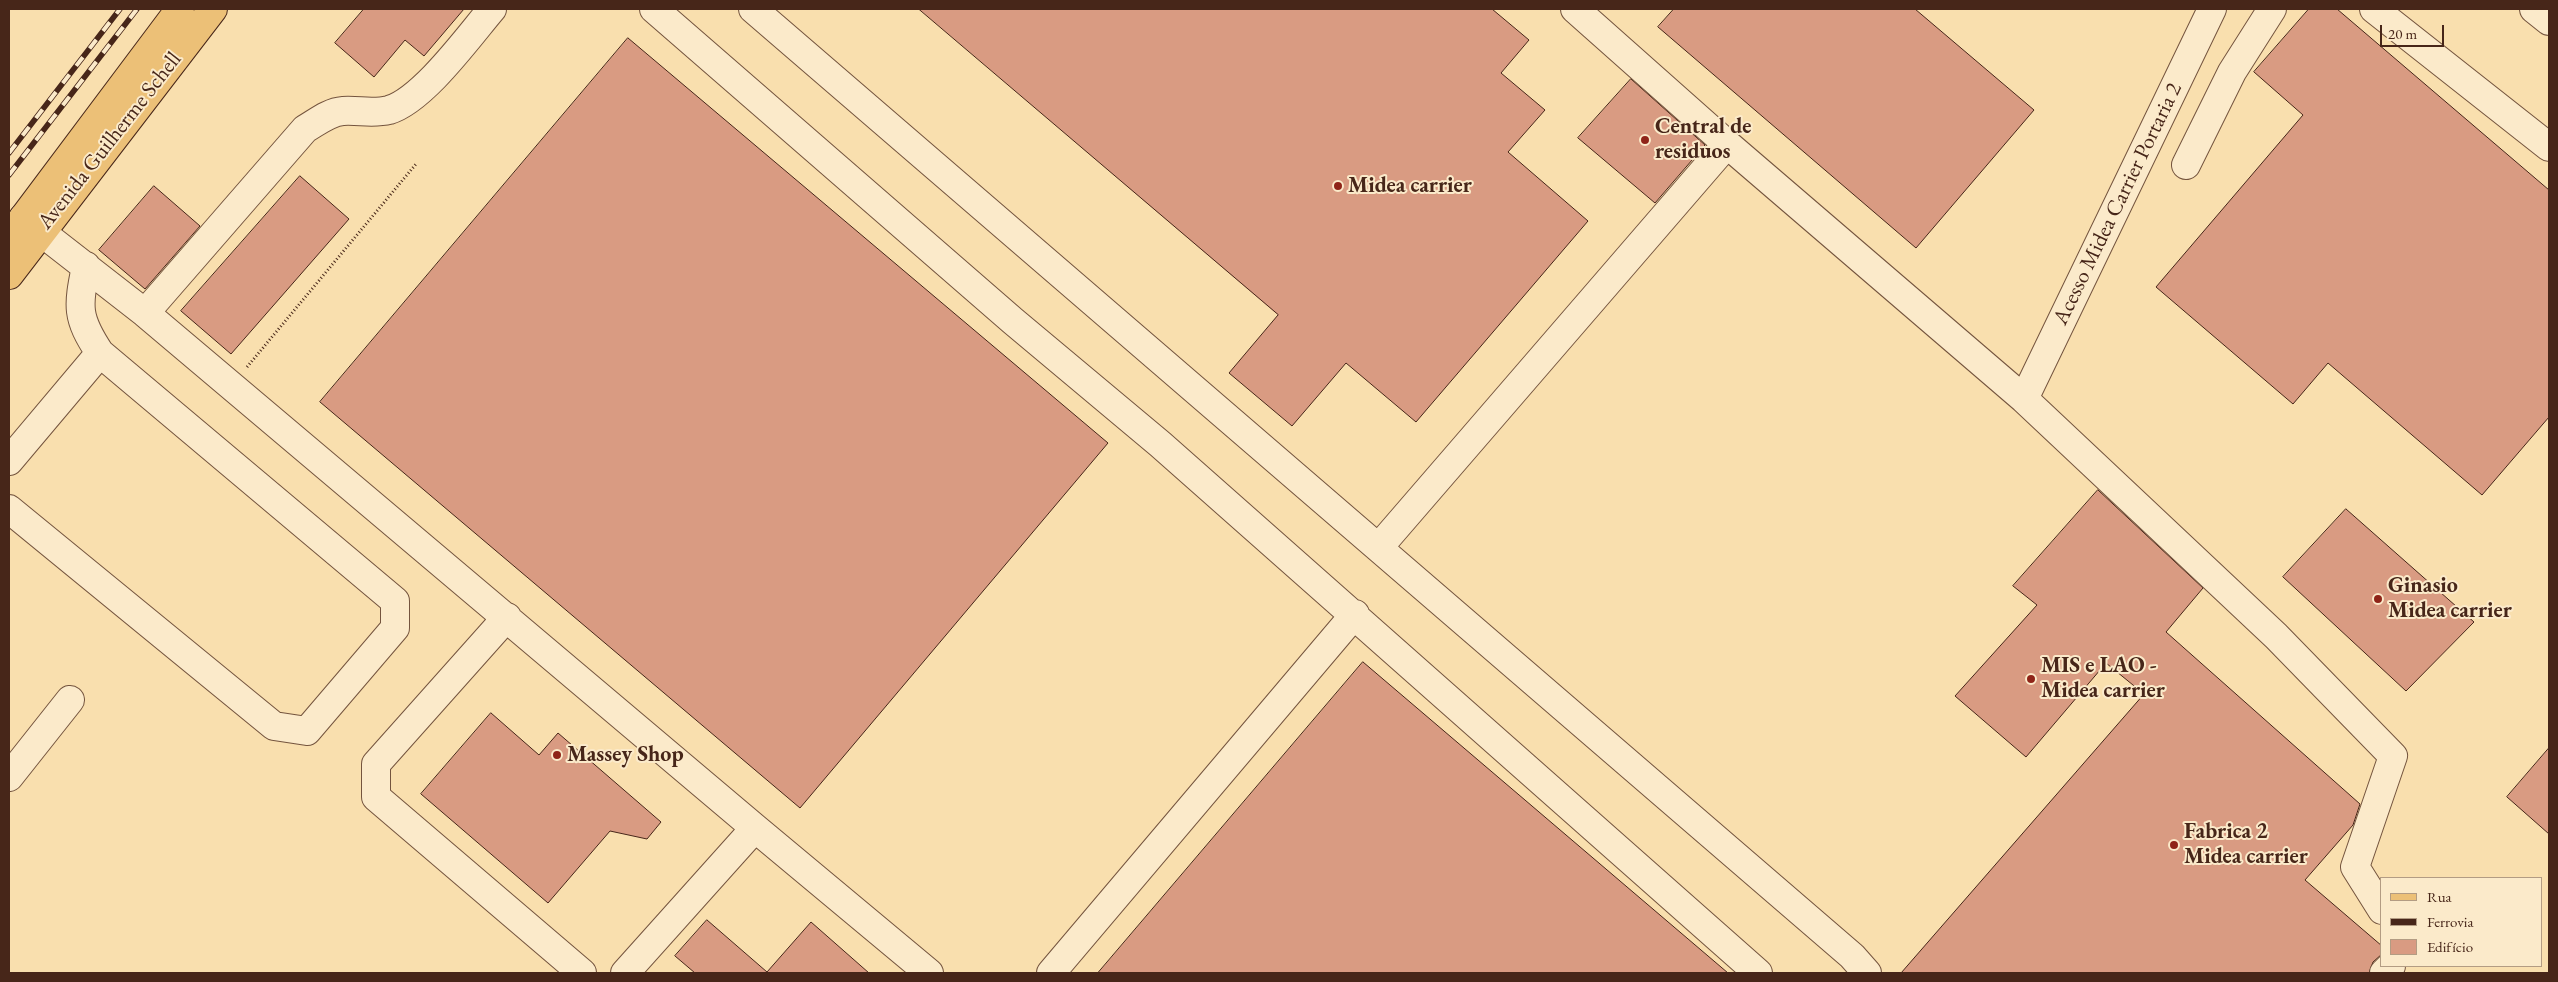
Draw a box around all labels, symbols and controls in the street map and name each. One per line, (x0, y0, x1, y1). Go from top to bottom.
scale bar (2383, 15, 2447, 47)
text: 20 m (2388, 24, 2417, 43)
street label: Avenida Guilherme Schell (32, 47, 188, 235)
street label: Acesso Midea Carrier Portaria 2 (2048, 79, 2188, 329)
place label: Central de residuos (1655, 114, 1751, 165)
marker: Central de residuos (1639, 134, 1651, 146)
place label: Midea carrier (1348, 173, 1472, 199)
marker: Midea carrier (1332, 180, 1344, 192)
place label: Ginasio Midea carrier (2388, 573, 2512, 624)
marker: Ginasio Midea carrier (2372, 593, 2384, 605)
place label: MIS e LAO - Midea carrier (2041, 653, 2165, 704)
marker: MIS e LAO - Midea carrier (2025, 673, 2037, 685)
place label: Massey Shop (567, 742, 684, 768)
marker: Massey Shop (551, 749, 563, 761)
place label: Fabrica 2 Midea carrier (2184, 819, 2308, 870)
marker: Fabrica 2 Midea carrier (2168, 839, 2180, 851)
legend (2380, 877, 2543, 967)
text: Rua (2427, 887, 2452, 906)
text: Ferrovia (2427, 912, 2474, 931)
text: Edifício (2427, 937, 2473, 956)

